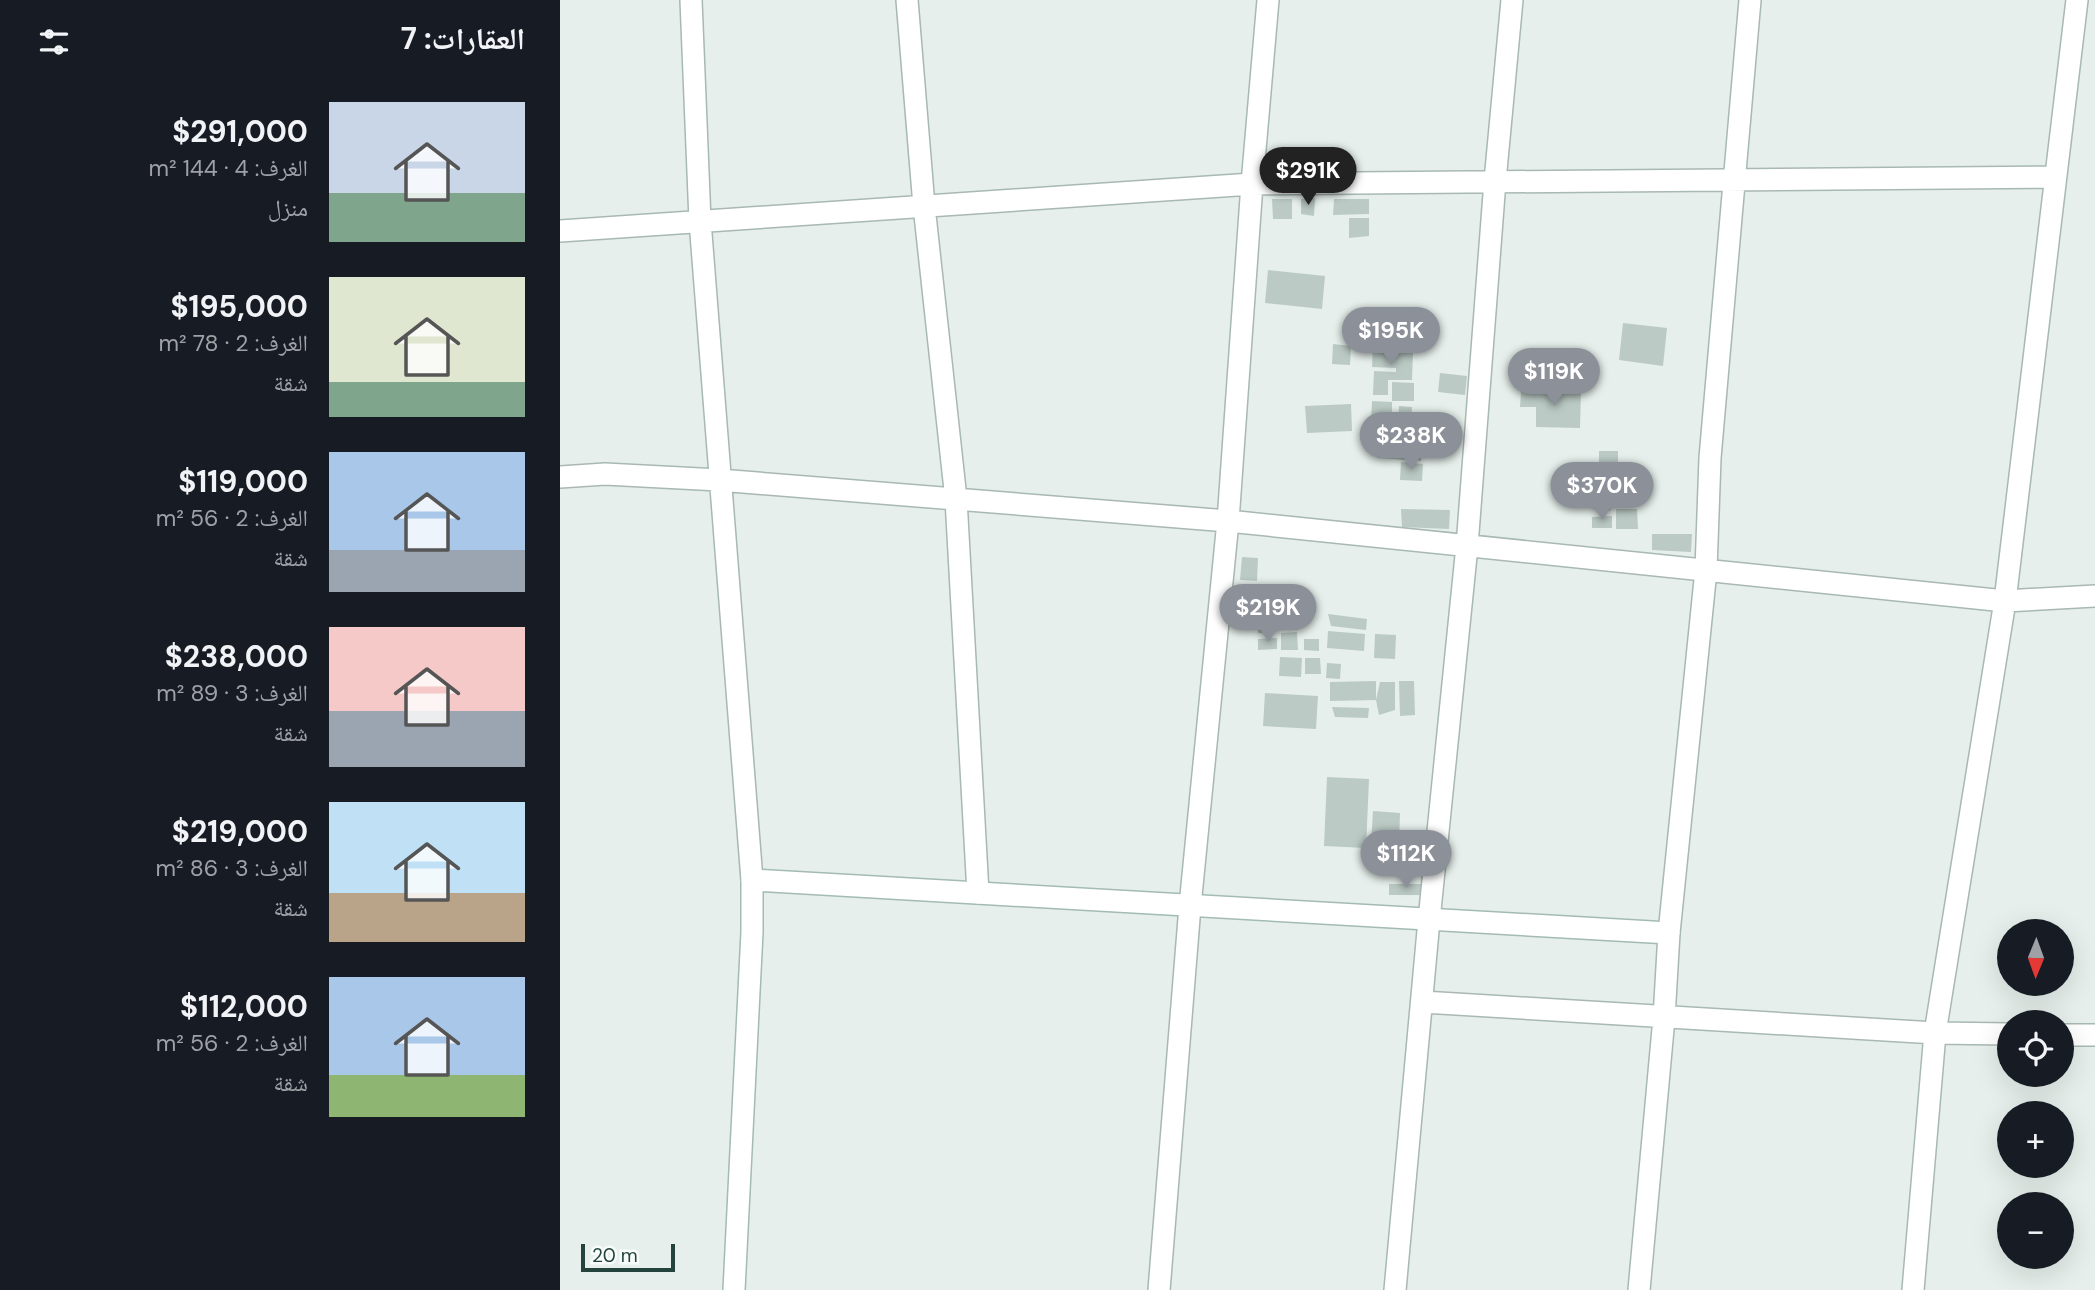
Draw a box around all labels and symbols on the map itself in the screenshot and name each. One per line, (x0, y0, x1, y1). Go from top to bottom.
pin: $291K (1259, 148, 1357, 207)
pin: $195K (1342, 308, 1440, 367)
pin: $119K (1505, 348, 1603, 408)
pin: $238K (1362, 412, 1460, 472)
pin: $370K (1553, 462, 1651, 522)
pin: $219K (1219, 584, 1317, 644)
pin: $112K (1357, 830, 1455, 890)
north arrow (1997, 919, 2074, 996)
scale bar (581, 1241, 676, 1273)

